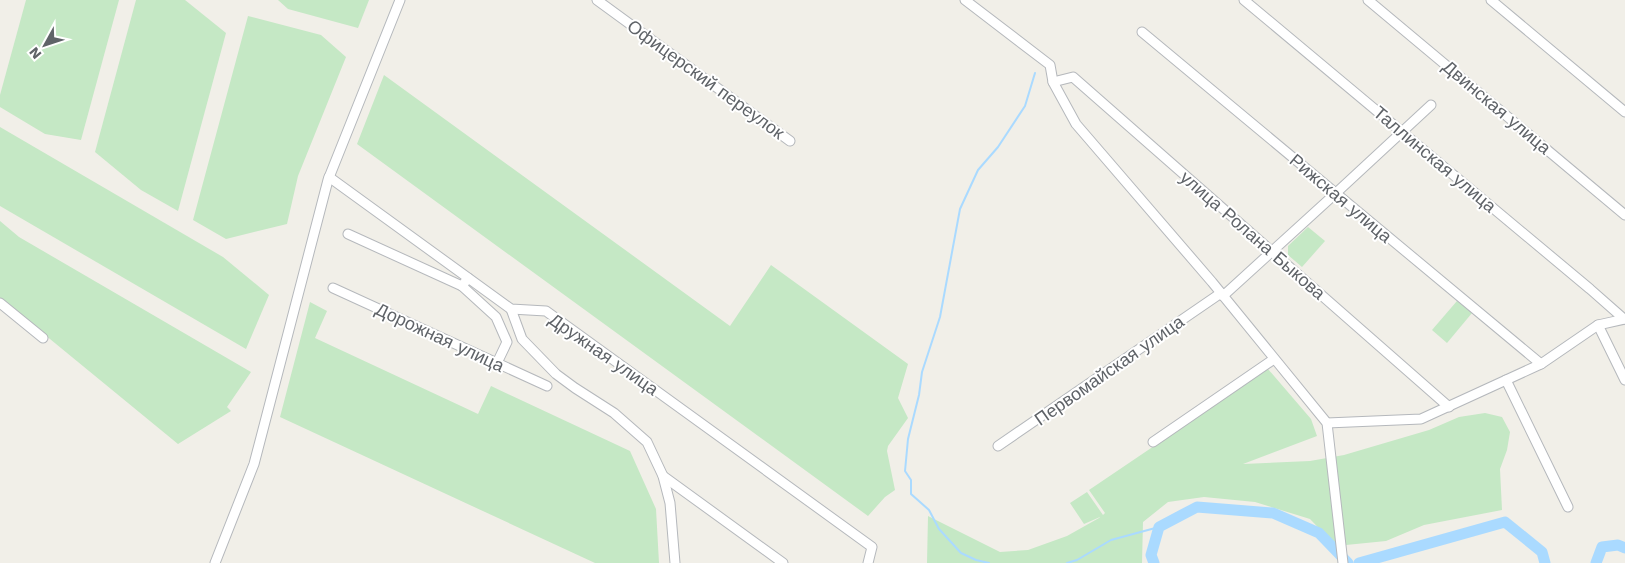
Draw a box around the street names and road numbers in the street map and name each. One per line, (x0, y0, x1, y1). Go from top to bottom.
street label: Офицерский переулок (623, 15, 789, 143)
street label: Двинская улица (1439, 56, 1556, 159)
street label: Таллинская улица (1369, 102, 1501, 217)
street label: Рижская улица (1286, 149, 1397, 247)
street label: улица Ролана Быкова (1176, 166, 1331, 304)
street label: Дорожная улица (372, 298, 509, 376)
street label: Дружная улица (545, 309, 663, 400)
street label: Первомайская улица (1030, 310, 1188, 429)

